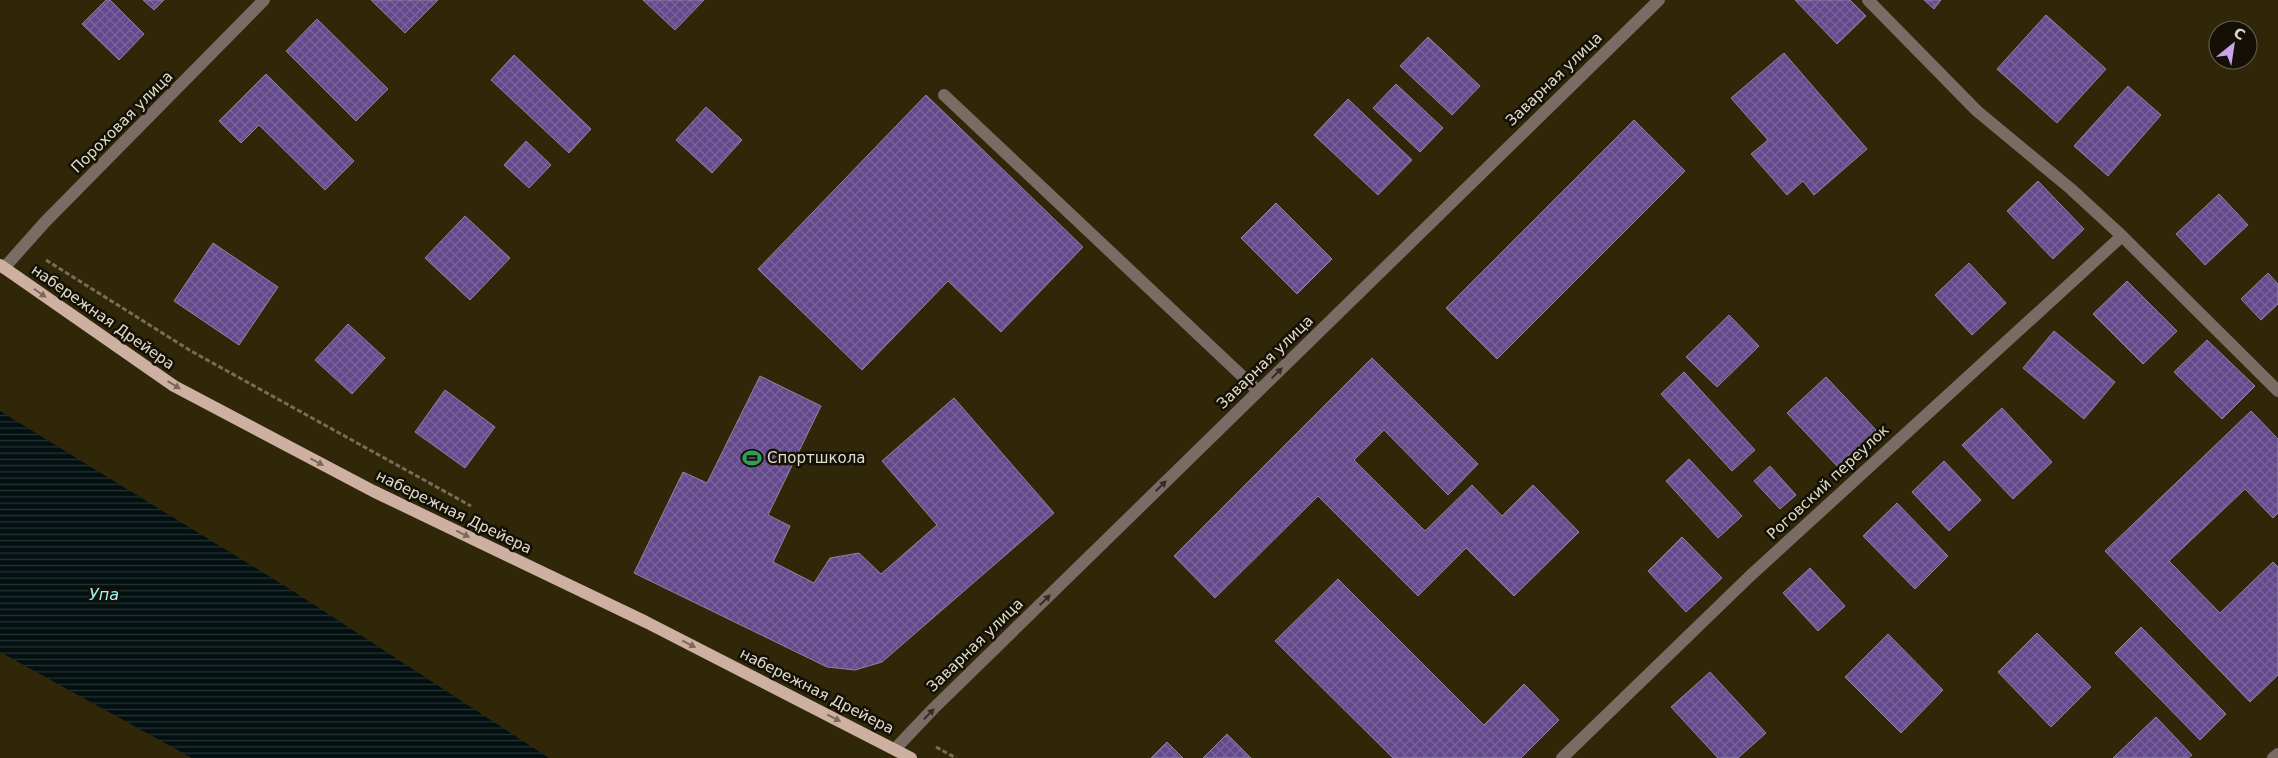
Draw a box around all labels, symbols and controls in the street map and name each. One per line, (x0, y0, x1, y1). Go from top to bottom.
north arrow (2208, 20, 2258, 70)
text: С (2231, 24, 2248, 43)
street label: Заварная улица (1502, 28, 1606, 130)
street label: Пороховая улица (67, 67, 177, 177)
street label: набережная Дрейера (28, 261, 178, 373)
one-way arrow (33, 288, 47, 298)
street label: Заварная улица (1213, 311, 1317, 413)
one-way arrow (1271, 367, 1283, 379)
one-way arrow (167, 381, 180, 390)
street label: Роговский переулок (1763, 421, 1893, 543)
sports icon: Спортшкола (741, 447, 763, 469)
place label: Спортшкола (767, 449, 865, 467)
one-way arrow (310, 458, 325, 466)
street label: набережная Дрейера (373, 466, 535, 558)
one-way arrow (1155, 481, 1167, 493)
one-way arrow (456, 530, 470, 538)
water label: Упа (89, 585, 119, 604)
street label: Заварная улица (923, 594, 1027, 696)
one-way arrow (1038, 594, 1050, 606)
one-way arrow (682, 640, 696, 648)
street label: набережная Дрейера (737, 644, 897, 738)
one-way arrow (923, 708, 935, 720)
one-way arrow (827, 714, 841, 722)

